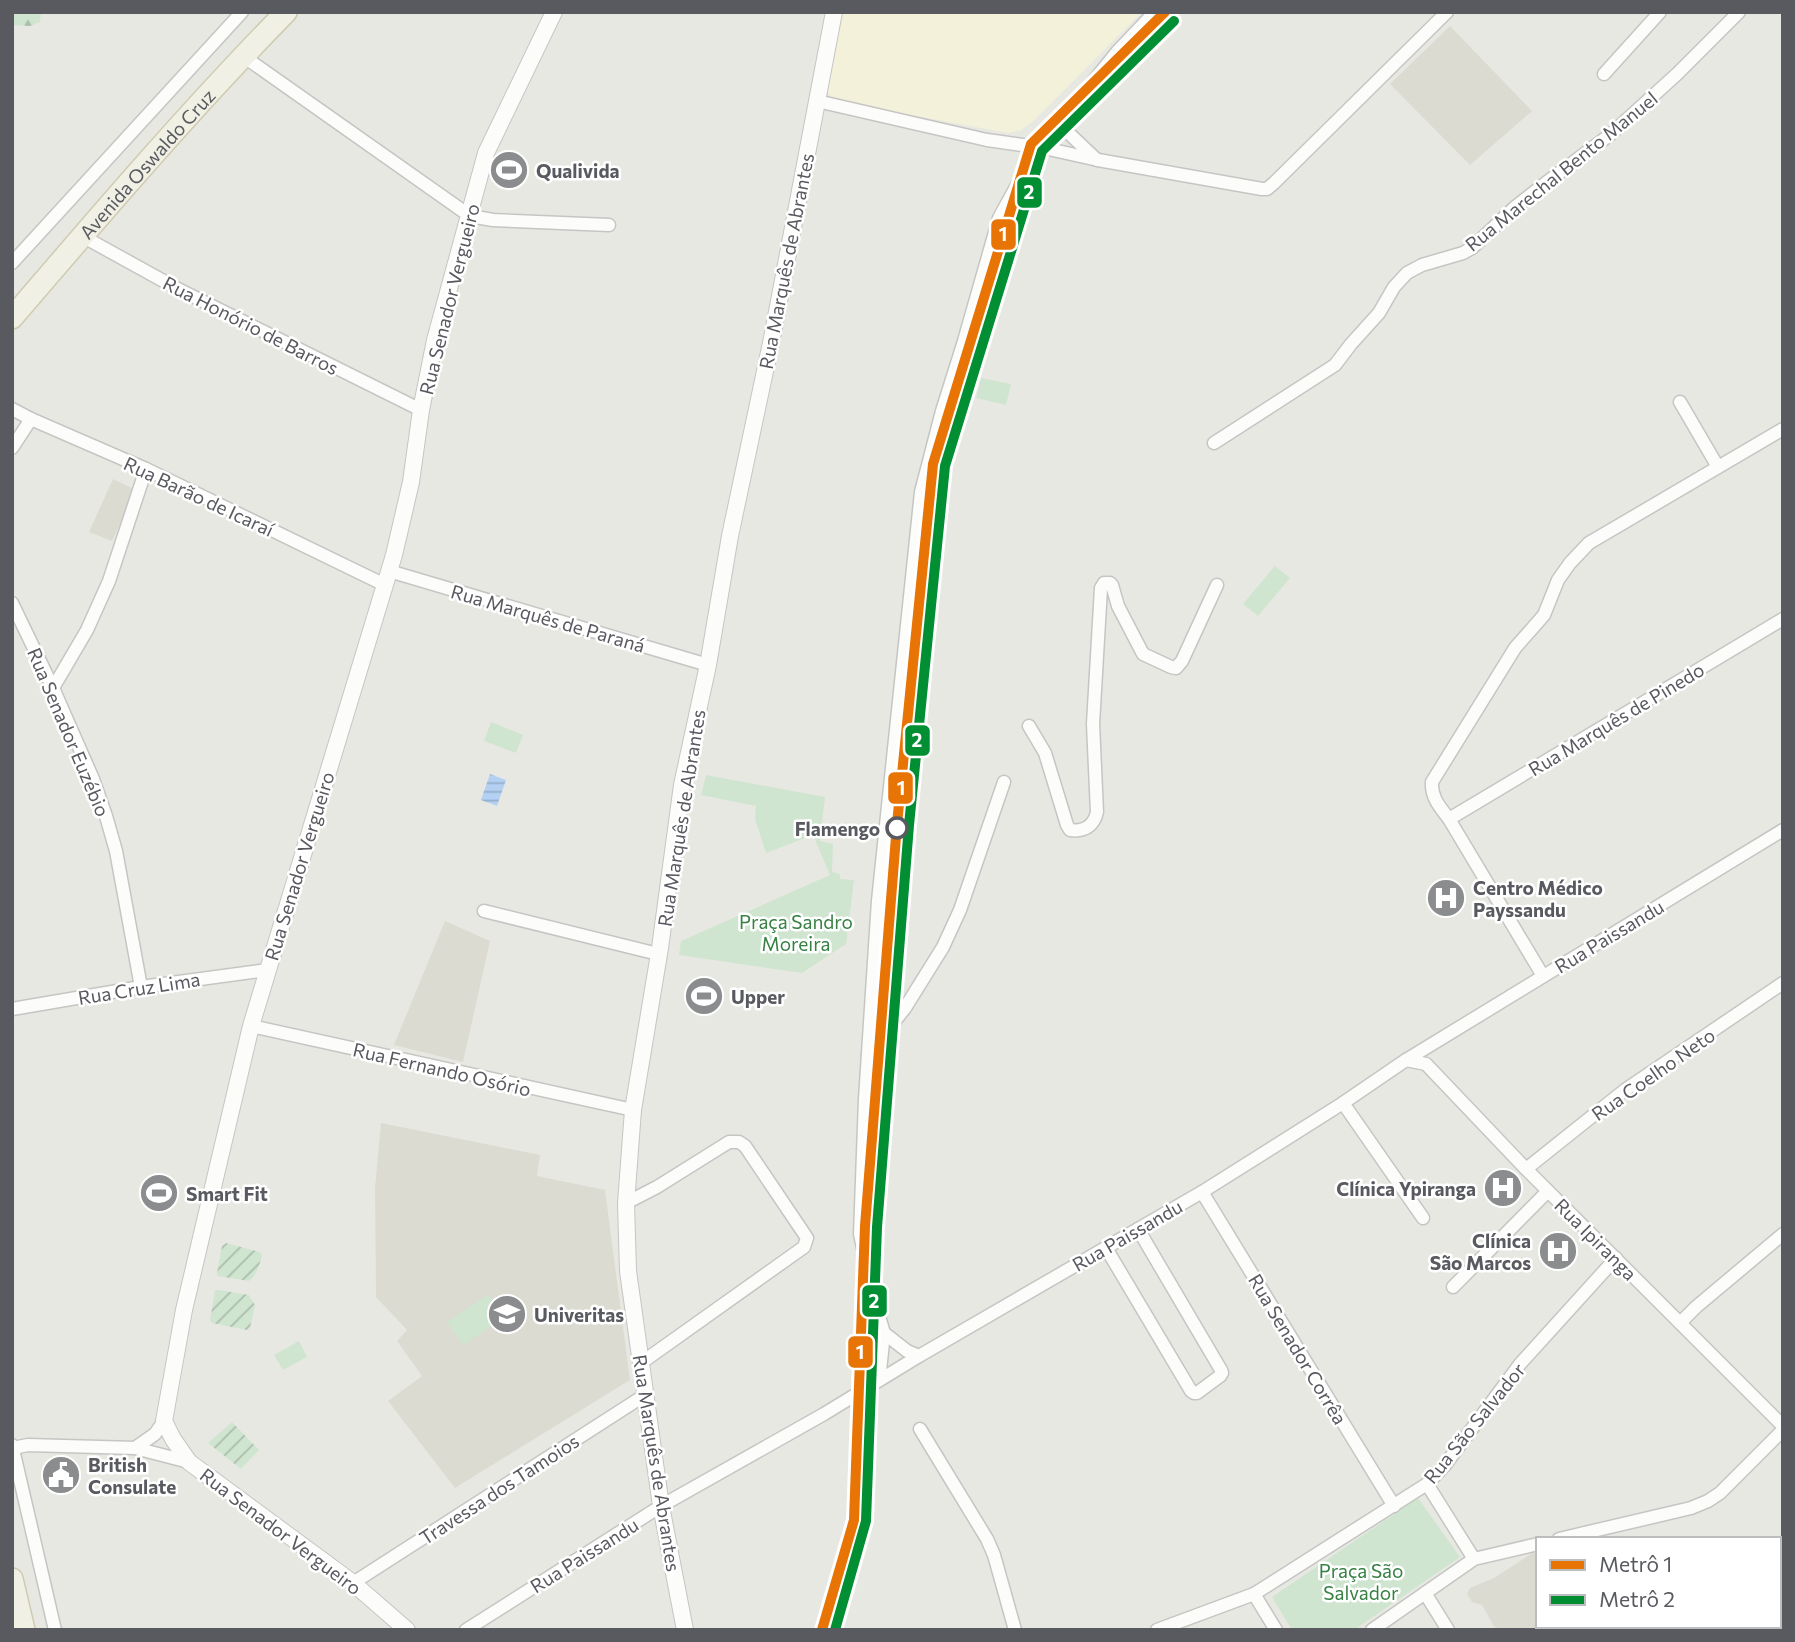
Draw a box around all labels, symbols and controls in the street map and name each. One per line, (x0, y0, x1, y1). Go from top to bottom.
street label: Avenida Oswaldo Cruz (74, 84, 219, 243)
street label: Rua Marechal Bento Manuel (1460, 86, 1662, 256)
sports icon: Qualivida (488, 149, 530, 191)
street label: Rua Marquês de Abrantes (754, 151, 818, 371)
place label: Qualivida (536, 159, 620, 182)
line badge: 2 (1016, 176, 1043, 209)
text: 2 (1024, 180, 1034, 203)
street label: Rua Senador Vergueiro (414, 201, 484, 397)
line badge: 1 (990, 218, 1017, 251)
text: 1 (999, 222, 1007, 245)
street label: Rua Honório de Barros (160, 271, 342, 379)
street label: Rua Barão de Icaraí (120, 451, 279, 541)
street label: Rua Marquês de Paraná (448, 579, 648, 657)
street label: Rua Senador Euzébio (23, 644, 115, 820)
street label: Rua Marquês de Pinedo (1524, 657, 1708, 781)
street label: Rua Marquês de Abrantes (652, 708, 710, 928)
line badge: 2 (904, 724, 931, 757)
text: 2 (912, 728, 922, 751)
street label: Rua Senador Vergueiro (259, 769, 339, 963)
line badge: 1 (887, 771, 914, 805)
text: 1 (897, 776, 905, 799)
place label: Flamengo (795, 817, 880, 840)
marker: Flamengo (886, 817, 908, 839)
place label: Centro Médico Payssandu (1473, 876, 1603, 921)
hospital icon: Centro Médico Payssandu (1425, 877, 1467, 919)
street label: Rua Paissandu (1550, 894, 1668, 978)
park label: Praça Sandro Moreira (739, 910, 853, 955)
street label: Rua Cruz Lima (76, 967, 202, 1009)
sports icon: Upper (683, 975, 725, 1017)
place label: Upper (731, 985, 785, 1008)
street label: Rua Coelho Neto (1587, 1023, 1719, 1125)
street label: Rua Fernando Osório (351, 1037, 533, 1101)
hospital icon: Clínica Ypiranga (1482, 1167, 1524, 1209)
sports icon: Smart Fit (138, 1172, 180, 1214)
place label: Clínica Ypiranga (1336, 1177, 1476, 1200)
place label: Smart Fit (186, 1182, 268, 1205)
street label: Rua Ipiranga (1550, 1193, 1642, 1285)
street label: Rua Paissandu (1068, 1194, 1186, 1276)
place label: Clínica São Marcos (1430, 1229, 1531, 1274)
hospital icon: Clínica São Marcos (1537, 1230, 1579, 1272)
street label: Rua Senador Corrêa (1244, 1270, 1352, 1428)
line badge: 2 (861, 1284, 888, 1318)
text: 2 (869, 1289, 879, 1312)
school or university icon: Univeritas (486, 1293, 528, 1335)
place label: Univeritas (534, 1303, 624, 1326)
line badge: 1 (847, 1335, 874, 1369)
text: 1 (856, 1340, 864, 1363)
street label: Rua Marquês de Abrantes (628, 1353, 686, 1573)
street label: Rua São Salvador (1418, 1358, 1530, 1488)
street label: Travessa dos Tamoios (415, 1429, 583, 1549)
place label: British Consulate (88, 1453, 176, 1498)
public building icon: British Consulate (40, 1454, 82, 1496)
street label: Rua Senador Vergueiro (196, 1463, 366, 1599)
street label: Rua Paissandu (526, 1513, 642, 1597)
legend (1536, 1537, 1781, 1628)
text: Metrô 1 (1599, 1551, 1672, 1576)
park label: Praça São Salvador (1319, 1559, 1403, 1604)
text: Metrô 2 (1599, 1586, 1675, 1611)

